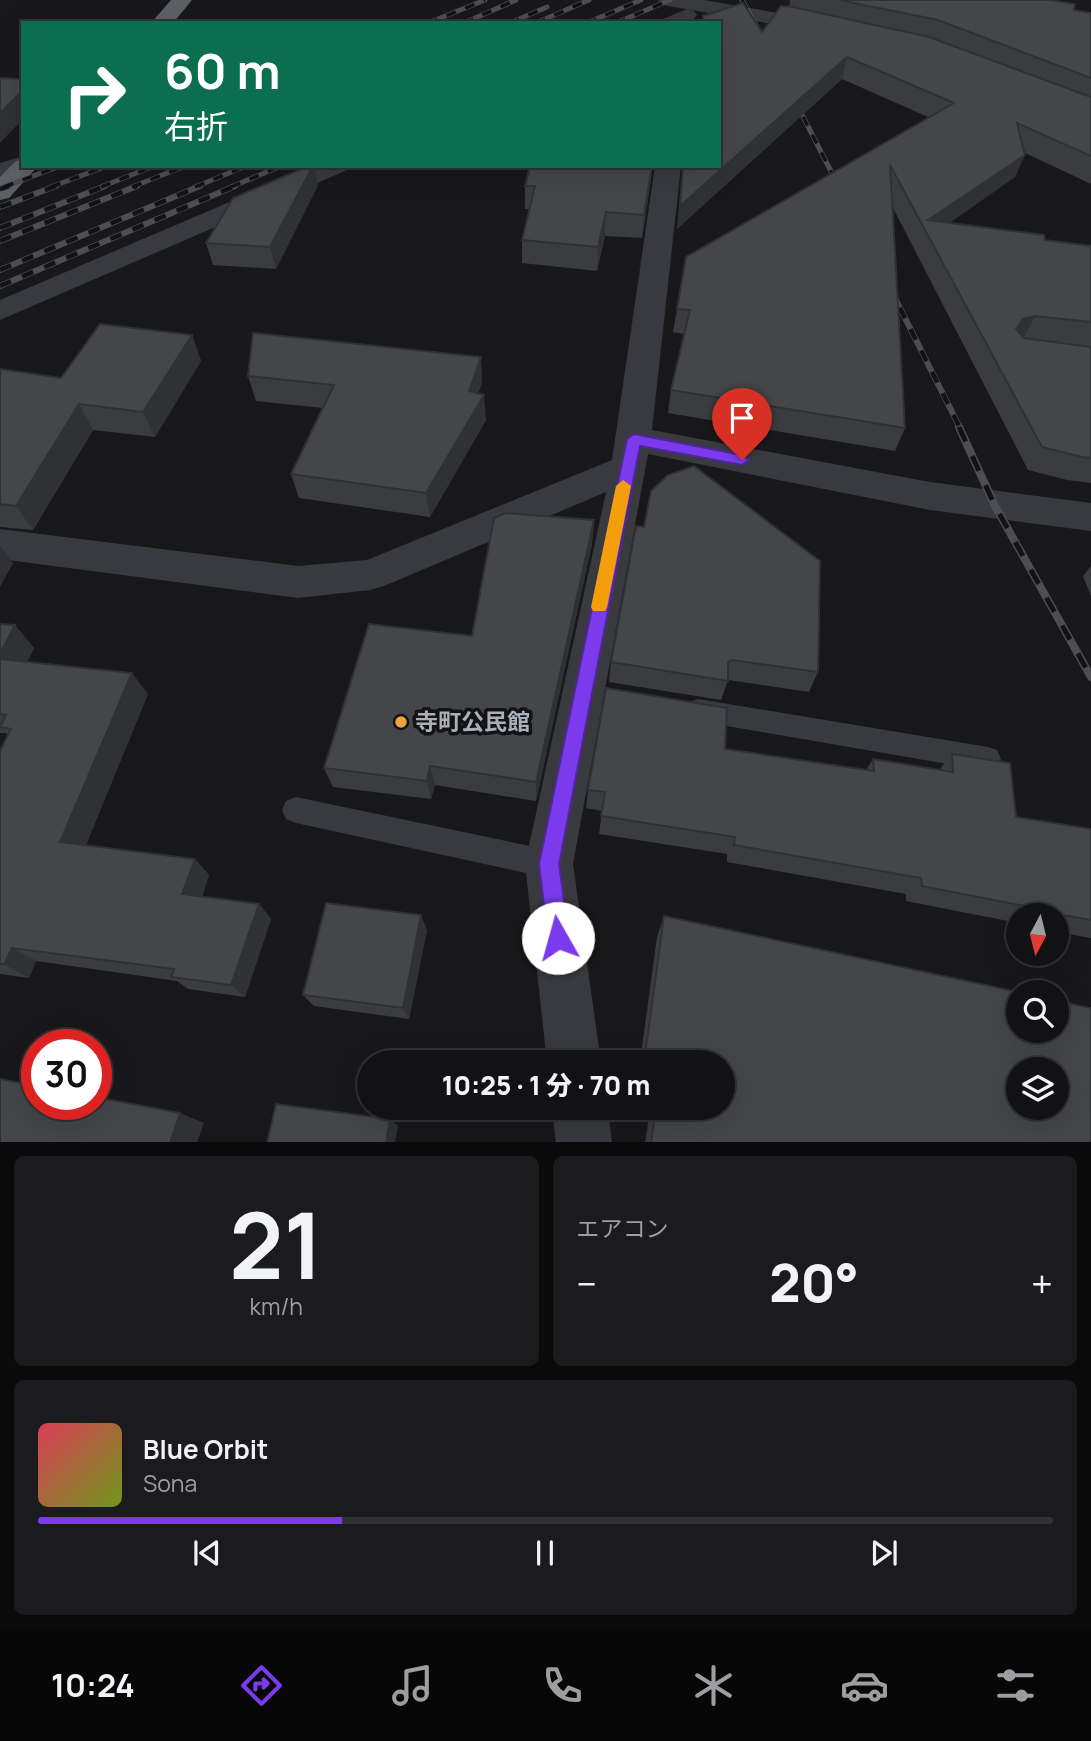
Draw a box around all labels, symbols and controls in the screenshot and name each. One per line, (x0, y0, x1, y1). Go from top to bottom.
text: 60 m (164, 37, 281, 104)
icon: right (49, 49, 140, 140)
text: 右折 (164, 104, 228, 148)
pin (712, 388, 772, 460)
icon: arrive (723, 399, 761, 437)
place label: 寺町公民館 (415, 705, 530, 737)
marker: 寺町公民館 (393, 714, 409, 730)
position arrow (521, 901, 595, 975)
north arrow (1006, 903, 1069, 966)
map controls (1006, 903, 1069, 1120)
button: search (1006, 980, 1069, 1043)
speed limit sign: 30 (21, 1029, 112, 1120)
button: layers (1006, 1057, 1069, 1120)
text: 10:25 · 1 分 · 70 m (442, 1067, 650, 1103)
text: 21 (229, 1182, 323, 1306)
text: エアコン (577, 1212, 669, 1244)
text: 20° (769, 1247, 859, 1318)
text: − (577, 1257, 597, 1309)
text: + (1031, 1257, 1053, 1309)
text: km/h (250, 1290, 303, 1322)
text: Blue Orbit (143, 1431, 268, 1467)
text: Sona (143, 1467, 197, 1499)
icon: previous (188, 1534, 226, 1572)
icon: pause (526, 1534, 564, 1572)
icon: next (865, 1534, 903, 1572)
icon: directions (237, 1661, 286, 1710)
icon: music (388, 1661, 437, 1710)
icon: phone (538, 1661, 587, 1710)
icon: climate (689, 1661, 738, 1710)
icon: car (840, 1661, 889, 1710)
icon: filters (991, 1661, 1040, 1710)
text: 10:24 (51, 1663, 135, 1707)

